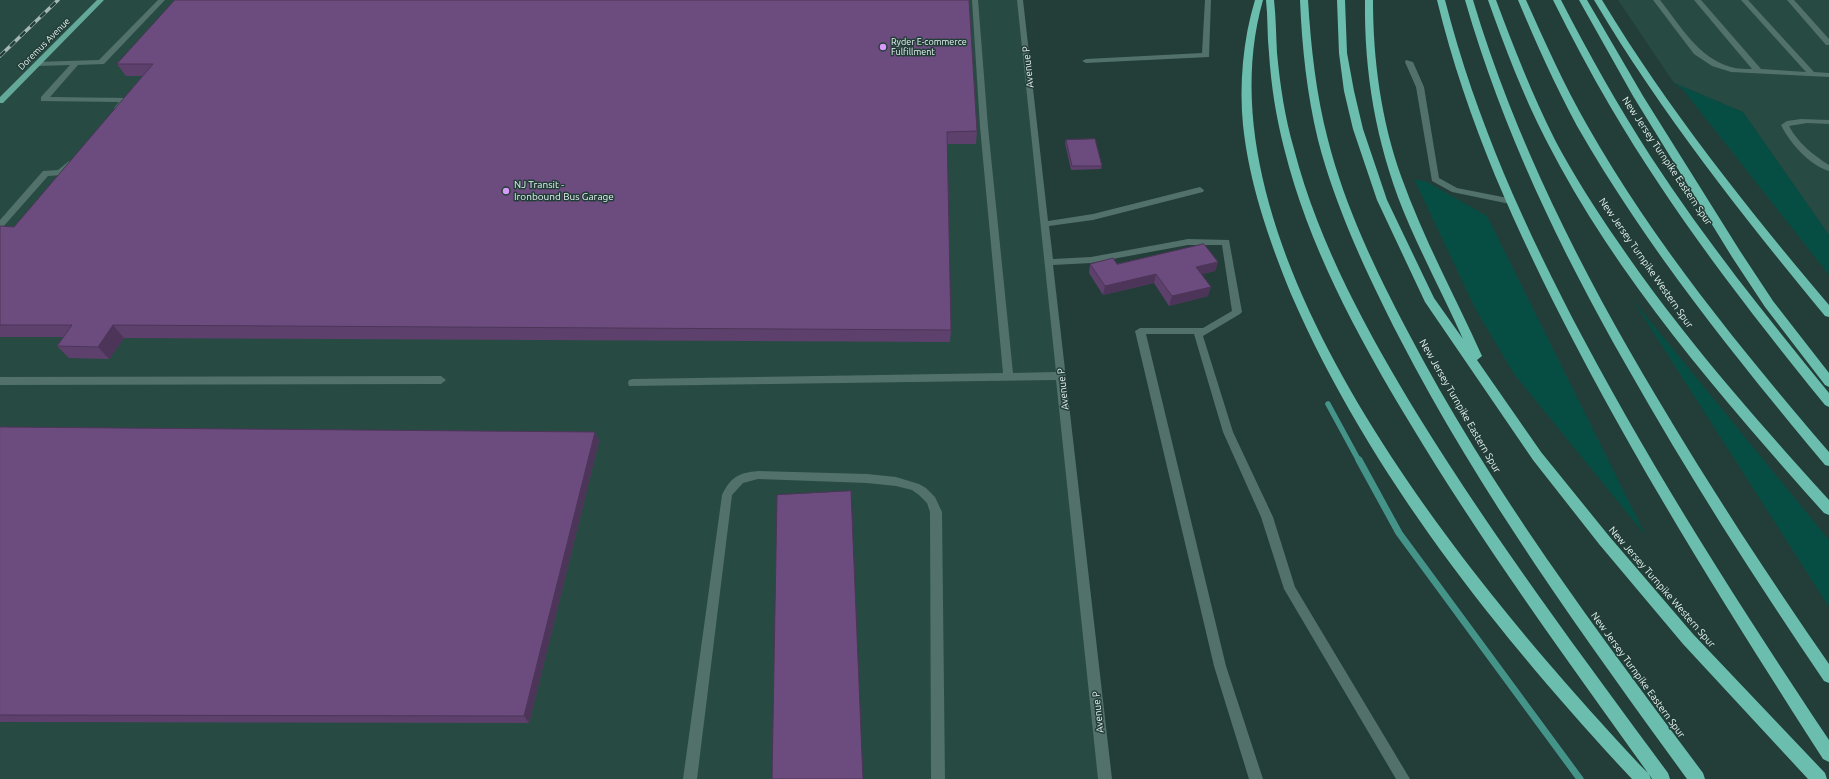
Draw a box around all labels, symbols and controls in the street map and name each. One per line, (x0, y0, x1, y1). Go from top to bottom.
street label: Doremus Avenue (16, 16, 72, 72)
place label: Ryder E-commerce Fulfillment (891, 37, 967, 58)
marker: Ryder E-commerce Fulfillment (878, 42, 888, 52)
street label: Avenue P (1020, 46, 1036, 88)
street label: New Jersey Turnpike Eastern Spur (1619, 95, 1715, 227)
place label: NJ Transit - Ironbound Bus Garage (514, 179, 614, 202)
marker: NJ Transit - Ironbound Bus Garage (501, 186, 511, 196)
street label: New Jersey Turnpike Western Spur (1596, 196, 1696, 330)
street label: New Jersey Turnpike Eastern Spur (1417, 337, 1503, 475)
street label: Avenue P (1055, 368, 1071, 410)
street label: New Jersey Turnpike Western Spur (1606, 524, 1718, 650)
street label: New Jersey Turnpike Eastern Spur (1588, 610, 1688, 740)
street label: Avenue P (1090, 691, 1106, 733)

